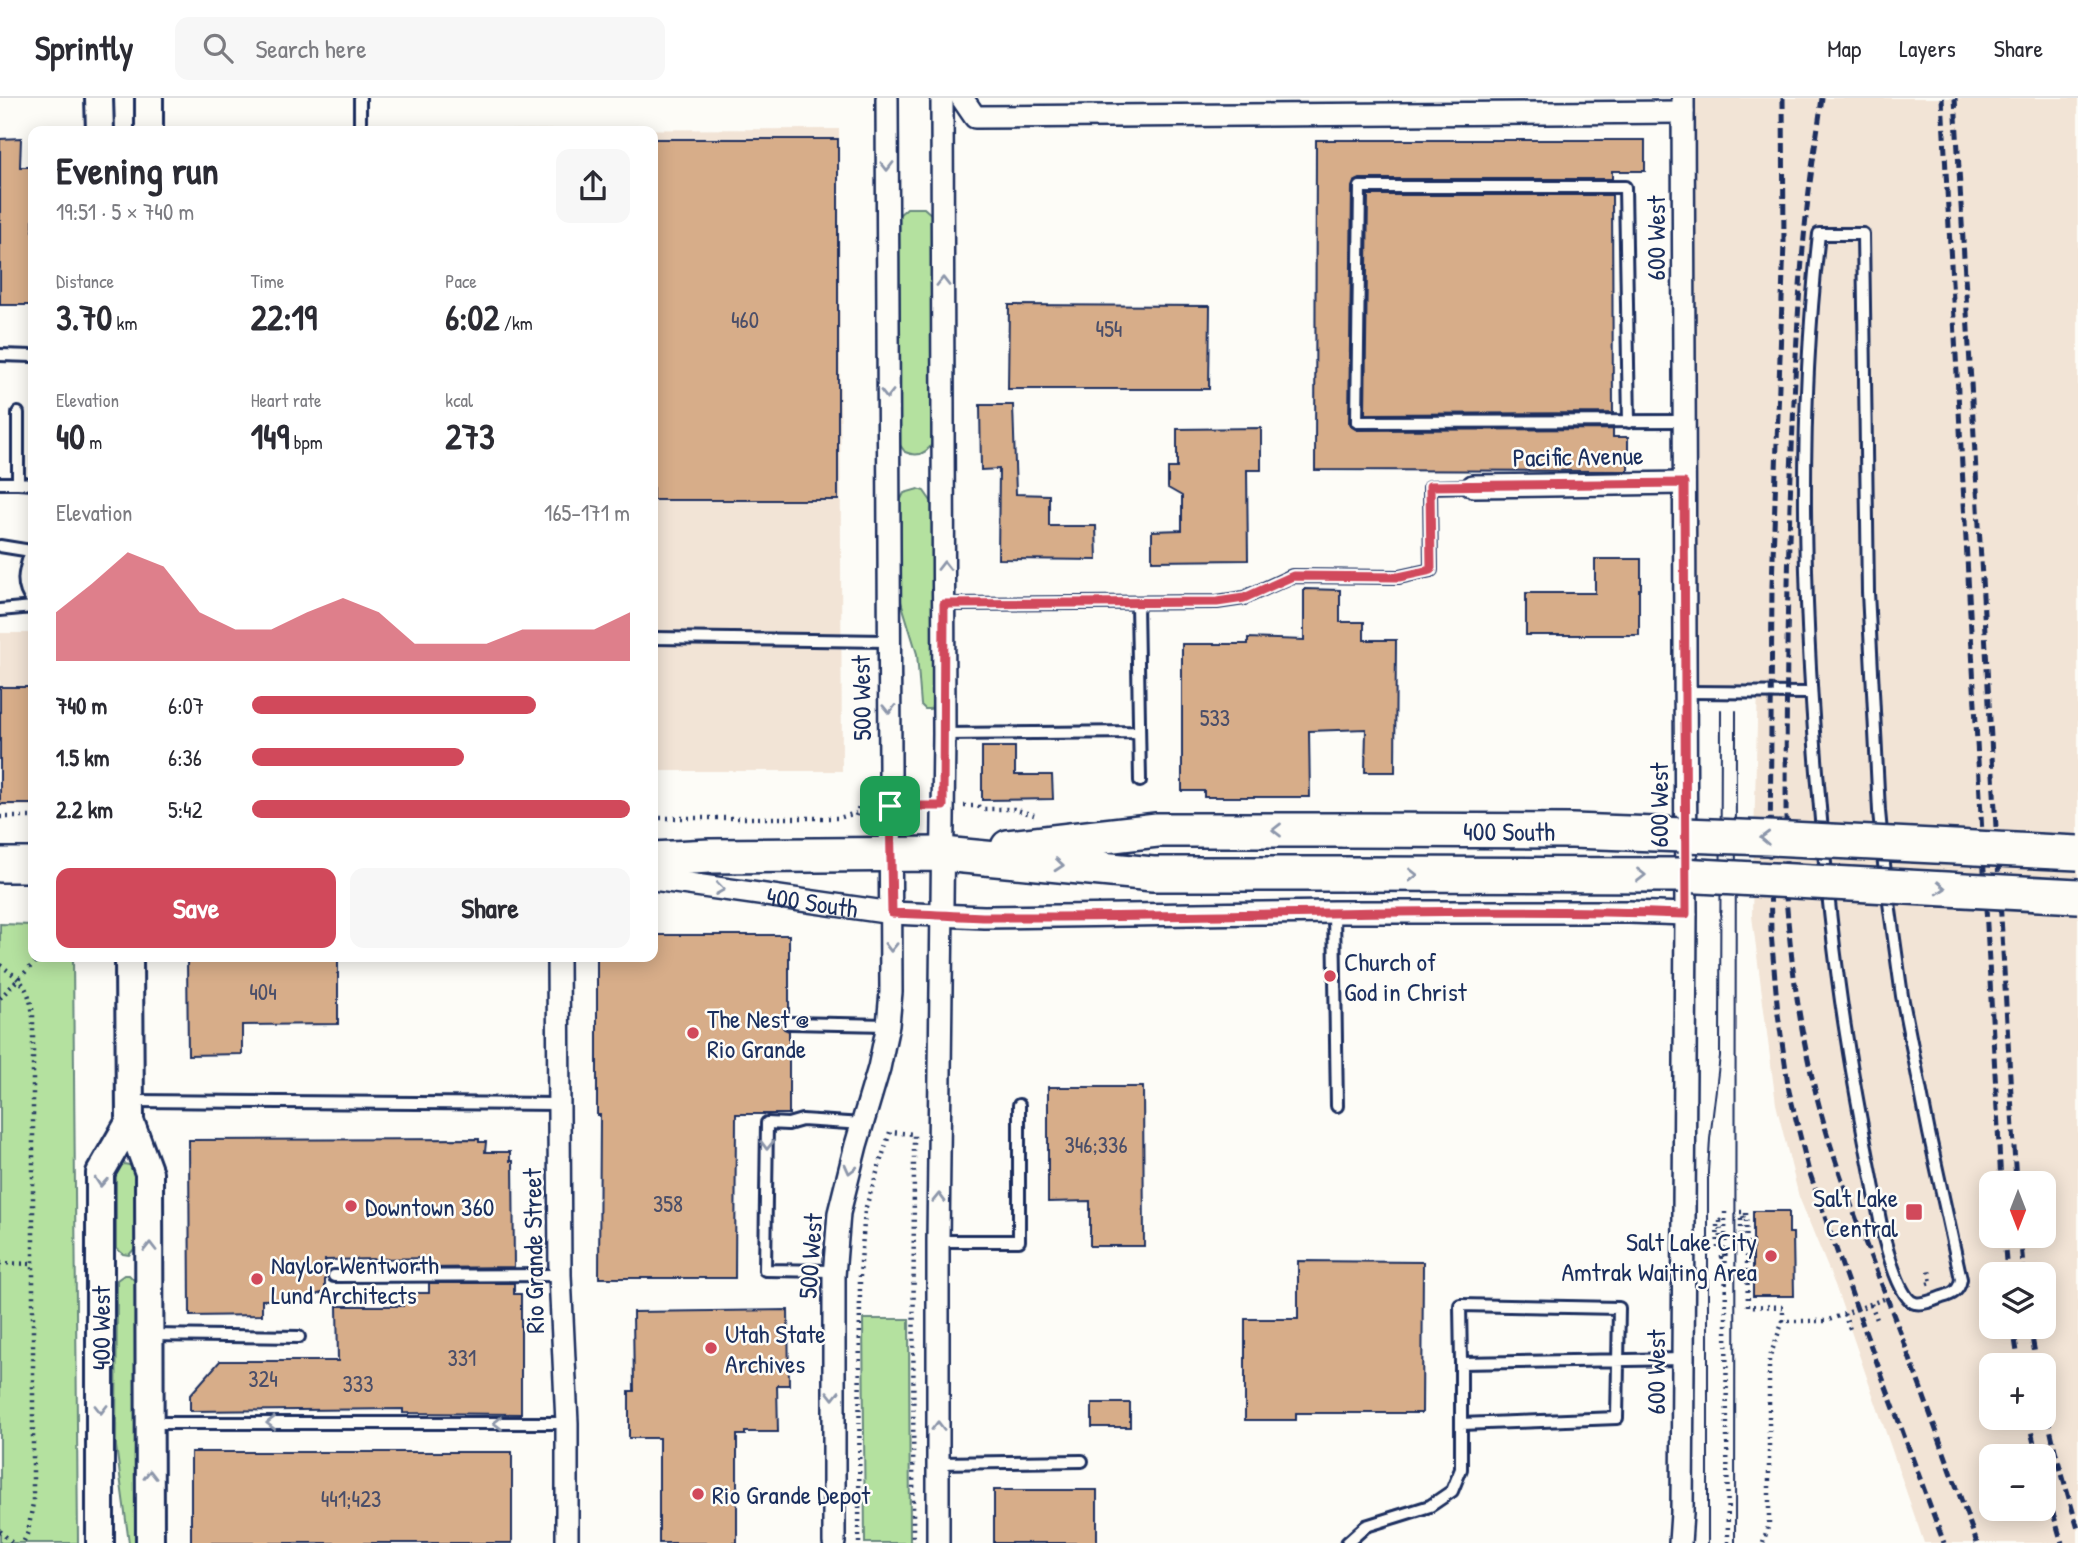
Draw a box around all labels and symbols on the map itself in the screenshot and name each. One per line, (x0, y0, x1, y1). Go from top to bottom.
one-way arrow (879, 161, 895, 172)
street label: 600 West (1638, 194, 1673, 280)
one-way arrow (936, 276, 951, 287)
house number: 460 (731, 304, 759, 335)
house number: 454 (1096, 313, 1122, 344)
one-way arrow (879, 389, 895, 399)
street label: Pacific Avenue (1512, 437, 1644, 475)
one-way arrow (936, 560, 952, 570)
street label: 500 West (843, 654, 879, 741)
house number: 533 (1200, 702, 1230, 733)
one-way arrow (881, 704, 897, 715)
street label: 600 West (1641, 761, 1676, 847)
pin (860, 776, 920, 836)
street label: 400 South (1463, 813, 1555, 848)
one-way arrow (1271, 822, 1282, 838)
one-way arrow (1759, 830, 1770, 845)
one-way arrow (1054, 858, 1065, 873)
one-way arrow (1408, 867, 1419, 882)
one-way arrow (1636, 867, 1646, 883)
street label: 400 South (765, 878, 860, 925)
one-way arrow (714, 881, 726, 896)
one-way arrow (1936, 881, 1947, 896)
one-way arrow (884, 942, 899, 953)
place label: Church of God in Christ (1344, 944, 1468, 1009)
marker: Church of God in Christ (1322, 968, 1338, 984)
house number: 404 (249, 976, 277, 1007)
place label: The Nest @ Rio Grande (707, 1001, 810, 1066)
marker: The Nest @ Rio Grande (685, 1025, 701, 1041)
house number: 346;336 (1064, 1129, 1128, 1160)
one-way arrow (759, 1140, 775, 1150)
one-way arrow (844, 1163, 858, 1175)
street label: Rio Grande Street (514, 1167, 552, 1334)
north arrow (1979, 1171, 2056, 1248)
one-way arrow (94, 1176, 109, 1187)
place label: Salt Lake Central (1813, 1180, 1898, 1245)
house number: 358 (653, 1188, 683, 1219)
place label: Downtown 360 (365, 1189, 494, 1224)
one-way arrow (931, 1193, 947, 1203)
marker: Downtown 360 (343, 1198, 359, 1214)
marker: Salt Lake Central (1904, 1202, 1924, 1222)
street label: 500 West (790, 1211, 831, 1300)
place label: Salt Lake City Amtrak Waiting Area (1561, 1224, 1757, 1289)
one-way arrow (142, 1242, 157, 1253)
place label: Naylor Wentworth Lund Architects (271, 1247, 439, 1312)
marker: Salt Lake City Amtrak Waiting Area (1763, 1248, 1779, 1264)
marker: Naylor Wentworth Lund Architects (249, 1271, 265, 1287)
street label: 400 West (83, 1285, 118, 1370)
place label: Utah State Archives (725, 1316, 826, 1381)
street label: 600 West (1638, 1328, 1673, 1414)
marker: Utah State Archives (703, 1340, 719, 1356)
house number: 331 (448, 1342, 476, 1373)
house number: 324 (248, 1363, 278, 1394)
house number: 333 (343, 1368, 373, 1399)
one-way arrow (825, 1391, 841, 1401)
one-way arrow (93, 1404, 109, 1415)
one-way arrow (265, 1415, 276, 1431)
one-way arrow (493, 1415, 503, 1431)
one-way arrow (930, 1420, 946, 1431)
one-way arrow (142, 1469, 158, 1480)
place label: Rio Grande Depot (712, 1477, 871, 1512)
house number: 441;423 (321, 1483, 381, 1514)
marker: Rio Grande Depot (690, 1486, 706, 1502)

